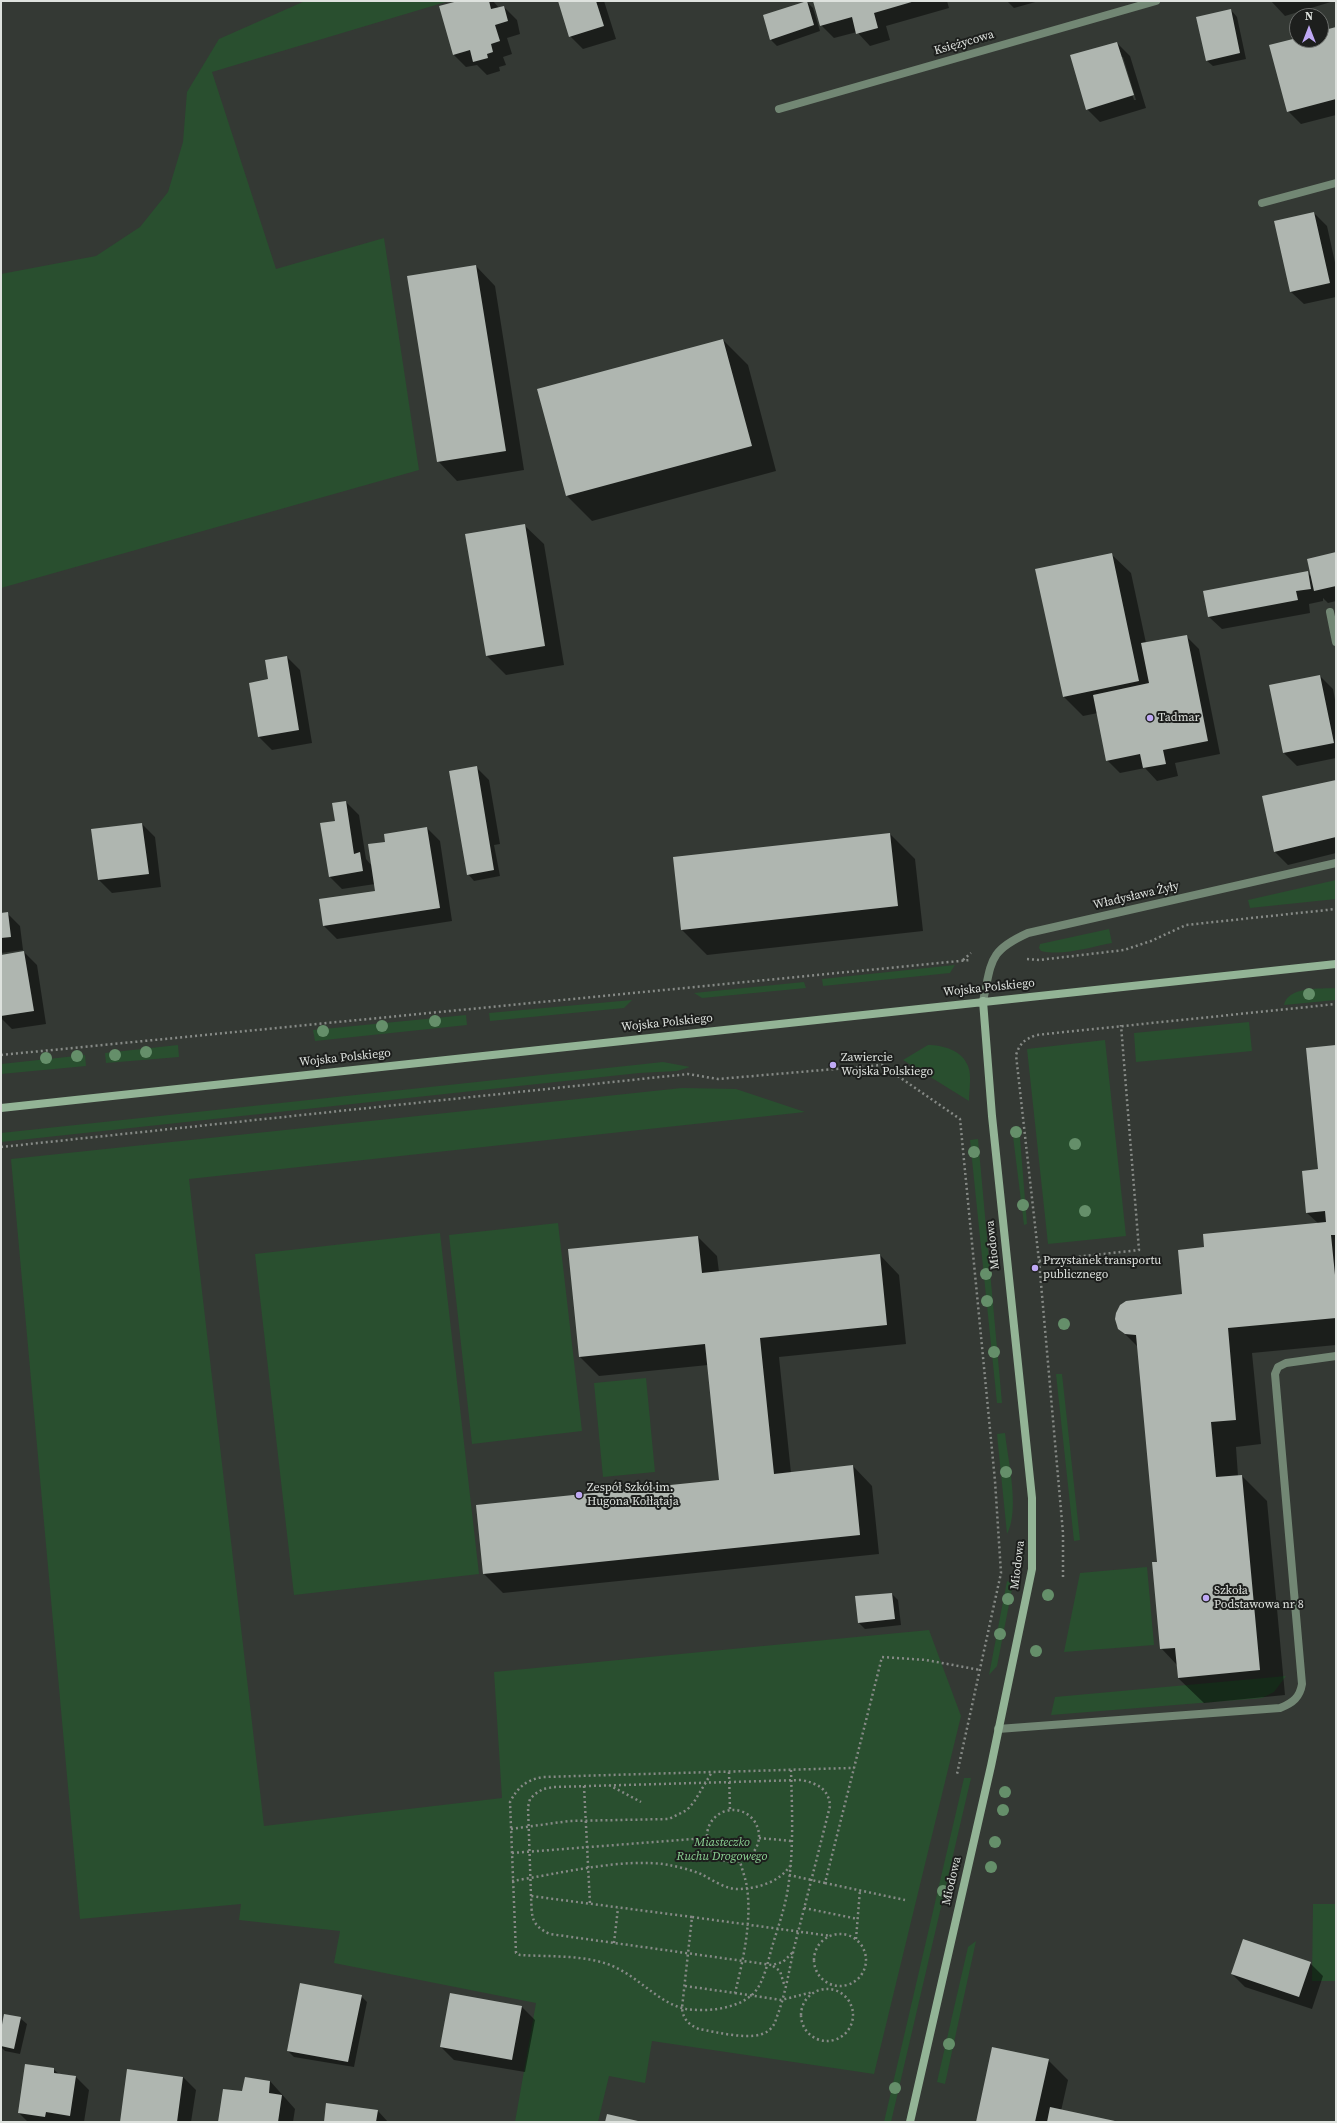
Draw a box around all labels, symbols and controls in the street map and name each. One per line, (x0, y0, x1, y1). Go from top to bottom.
north arrow (1289, 8, 1329, 48)
text: N (1305, 9, 1313, 24)
street label: Księżycowa (932, 28, 996, 58)
place label: Tadmar (1158, 711, 1200, 725)
marker: Tadmar (1145, 713, 1155, 723)
street label: Władysława Żyły (1092, 879, 1180, 913)
street label: Wojska Polskiego (942, 976, 1036, 1000)
street label: Wojska Polskiego (620, 1011, 714, 1035)
street label: Wojska Polskiego (298, 1046, 392, 1070)
place label: Zawiercie Wojska Polskiego (841, 1051, 933, 1079)
marker: Zawiercie Wojska Polskiego (828, 1060, 838, 1070)
street label: Miodowa (983, 1220, 1003, 1270)
place label: Przystanek transportu publicznego (1043, 1254, 1161, 1282)
marker: Przystanek transportu publicznego (1030, 1263, 1040, 1273)
place label: Zespół Szkół im. Hugona Kołłątaja (587, 1481, 679, 1509)
marker: Zespół Szkół im. Hugona Kołłątaja (574, 1490, 584, 1500)
street label: Miodowa (1008, 1540, 1028, 1590)
place label: Szkoła Podstawowa nr 8 (1214, 1584, 1304, 1612)
marker: Szkoła Podstawowa nr 8 (1201, 1593, 1211, 1603)
park label: Miasteczko Ruchu Drogowego (677, 1836, 767, 1864)
street label: Miodowa (939, 1855, 965, 1907)

